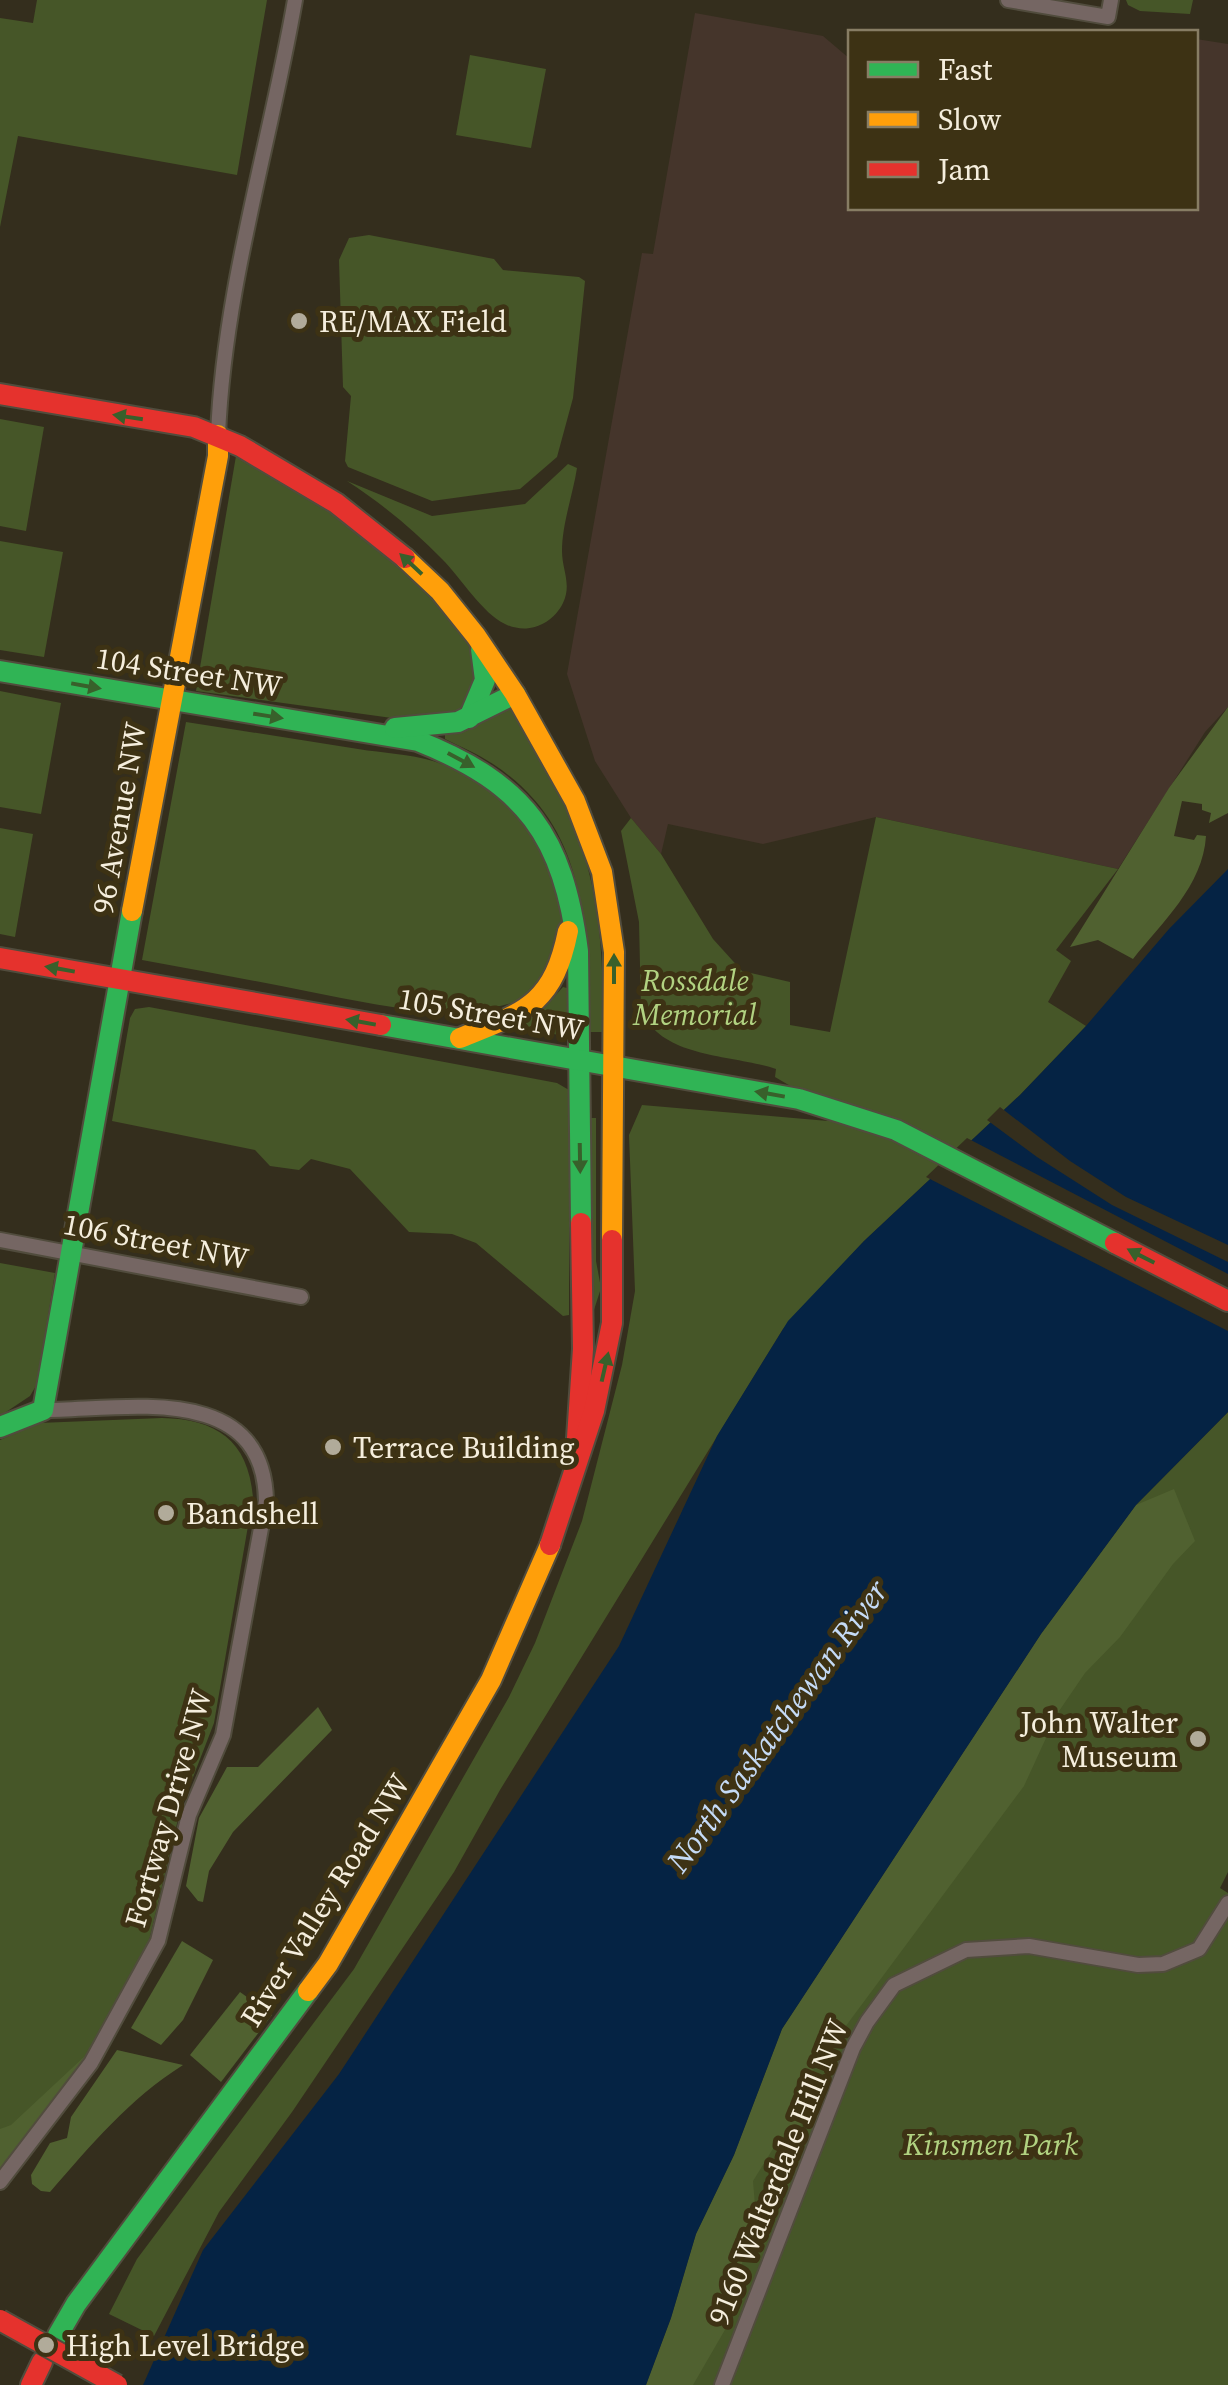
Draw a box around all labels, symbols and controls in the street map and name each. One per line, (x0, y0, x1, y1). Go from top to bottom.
legend (848, 30, 1198, 210)
text: Fast (938, 49, 992, 90)
text: Slow (938, 99, 1001, 140)
text: Jam (937, 149, 991, 190)
place label: RE/MAX Field (319, 301, 507, 342)
marker: RE/MAX Field (288, 310, 310, 332)
one-way arrow (112, 409, 144, 424)
one-way arrow (399, 553, 423, 576)
street label: 104 Street NW (93, 637, 285, 707)
one-way arrow (71, 679, 102, 694)
one-way arrow (253, 709, 284, 724)
street label: 96 Avenue NW (82, 719, 156, 917)
one-way arrow (446, 751, 475, 768)
one-way arrow (606, 953, 622, 985)
park label: Rossdale Memorial (632, 960, 757, 1035)
one-way arrow (44, 961, 75, 976)
street label: 105 Street NW (395, 978, 587, 1050)
one-way arrow (344, 1014, 376, 1029)
one-way arrow (754, 1086, 786, 1101)
one-way arrow (573, 1142, 589, 1174)
street label: 106 Street NW (60, 1203, 252, 1279)
one-way arrow (1127, 1248, 1156, 1265)
one-way arrow (598, 1351, 613, 1382)
place label: Terrace Building (353, 1427, 575, 1468)
marker: Terrace Building (322, 1436, 344, 1458)
place label: Bandshell (186, 1493, 319, 1534)
marker: Bandshell (155, 1502, 177, 1524)
water label: North Saskatchewan River (655, 1570, 899, 1882)
street label: Fortway Drive NW (114, 1684, 222, 1932)
place label: John Walter Museum (1019, 1702, 1178, 1777)
marker: John Walter Museum (1187, 1728, 1209, 1750)
street label: River Valley Road NW (231, 1766, 420, 2034)
street label: 9160 Walterdale Hill NW (698, 2013, 858, 2331)
park label: Kinsmen Park (903, 2124, 1079, 2165)
place label: High Level Bridge (66, 2325, 305, 2366)
marker: High Level Bridge (35, 2334, 57, 2356)

